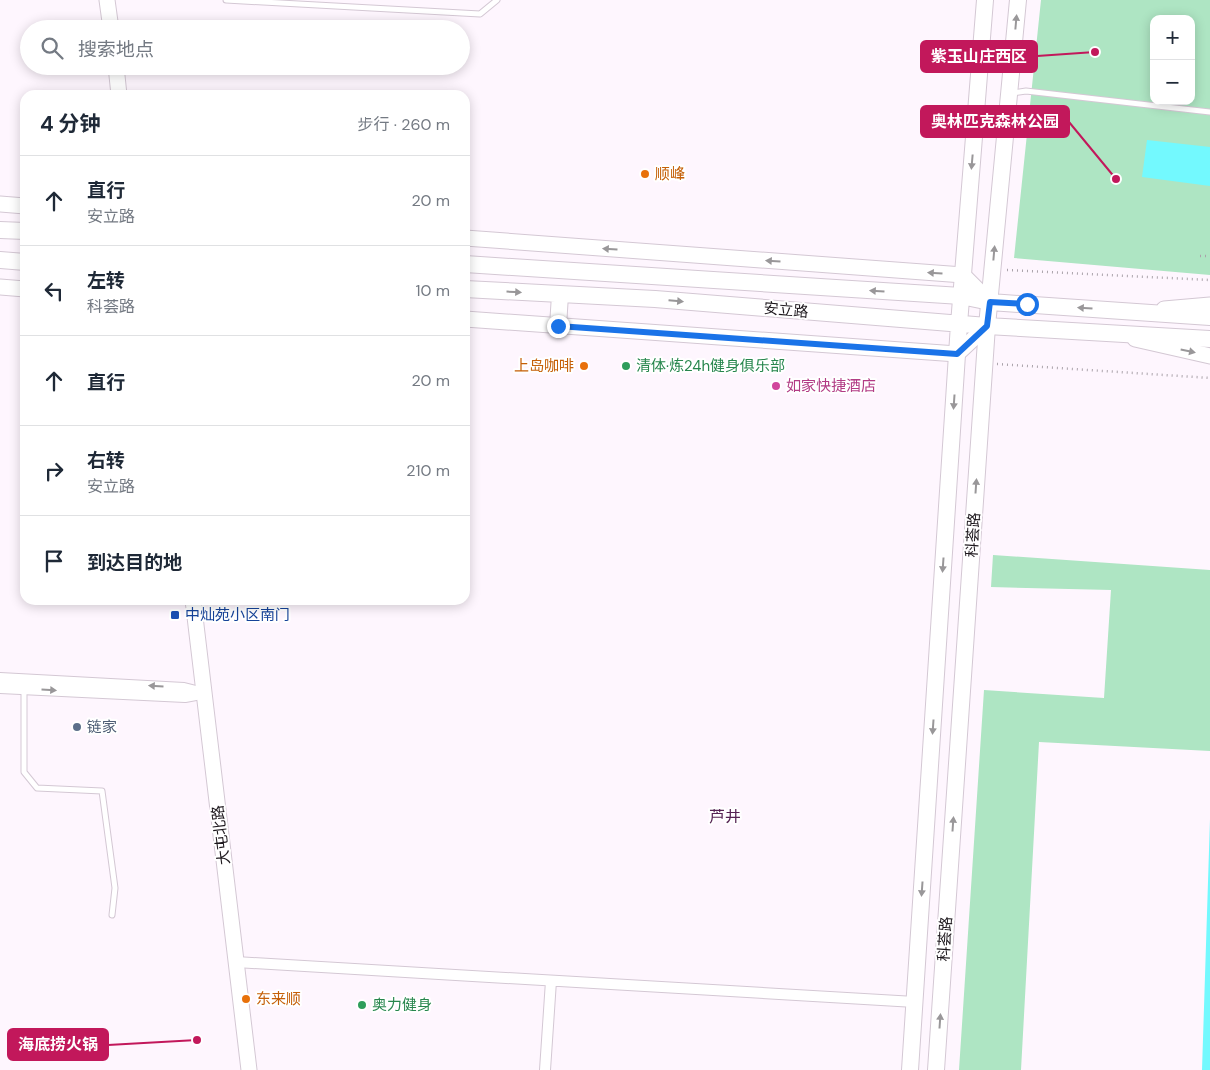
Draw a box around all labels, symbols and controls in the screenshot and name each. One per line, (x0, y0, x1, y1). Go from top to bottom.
one-way arrow (1012, 13, 1020, 29)
map controls (1150, 15, 1195, 105)
button: + (1150, 15, 1195, 60)
search box (20, 20, 470, 75)
icon: search (38, 34, 66, 62)
text: 搜索地点 (78, 37, 154, 62)
callout: 紫玉山庄西区 (921, 41, 1037, 72)
text: 紫玉山庄西区 (931, 46, 1027, 67)
button: − (1150, 60, 1195, 105)
callout: 奥林匹克森林公园 (921, 106, 1069, 137)
text: 4 分钟 (40, 110, 101, 138)
text: 奥林匹克森林公园 (931, 111, 1059, 132)
text: 步行 · 260 m (358, 114, 450, 135)
one-way arrow (967, 154, 975, 170)
place label: 顺峰 (655, 164, 685, 184)
marker: 顺峰 (639, 168, 651, 180)
text: 直行 (87, 178, 125, 203)
icon: ahead (40, 187, 68, 215)
text: 20 m (411, 190, 450, 211)
text: 安立路 (87, 206, 135, 227)
one-way arrow (602, 245, 618, 253)
one-way arrow (991, 245, 999, 261)
one-way arrow (764, 257, 780, 265)
text: 左转 (87, 268, 125, 293)
one-way arrow (926, 269, 942, 277)
icon: left (40, 277, 68, 305)
text: 10 m (416, 280, 450, 301)
one-way arrow (869, 286, 885, 294)
one-way arrow (506, 289, 522, 297)
route start (1016, 293, 1039, 316)
text: 科荟路 (87, 296, 135, 317)
one-way arrow (668, 297, 684, 305)
street label: 安立路 (763, 298, 809, 322)
one-way arrow (1076, 304, 1092, 312)
route end (547, 315, 570, 338)
one-way arrow (1181, 347, 1196, 355)
place label: 上岛咖啡 (514, 356, 574, 376)
place label: 清体·炼24h健身俱乐部 (636, 356, 785, 376)
marker: 上岛咖啡 (578, 360, 590, 372)
marker: 清体·炼24h健身俱乐部 (620, 360, 632, 372)
icon: ahead (40, 367, 68, 395)
text: 直行 (87, 370, 125, 395)
text: 20 m (411, 370, 450, 391)
place label: 如家快捷酒店 (786, 376, 876, 396)
marker: 如家快捷酒店 (770, 380, 782, 392)
one-way arrow (949, 395, 957, 411)
text: 右转 (87, 448, 125, 473)
icon: right (40, 457, 68, 485)
text: 210 m (406, 460, 450, 481)
text: 安立路 (87, 476, 135, 497)
one-way arrow (973, 478, 981, 494)
street label: 科荟路 (961, 512, 985, 558)
icon: arrive (40, 547, 68, 575)
text: 到达目的地 (87, 550, 182, 575)
one-way arrow (939, 557, 947, 573)
place label: 中灿苑小区南门 (185, 605, 290, 625)
marker: 中灿苑小区南门 (169, 609, 181, 621)
one-way arrow (148, 682, 164, 690)
one-way arrow (41, 687, 57, 695)
place label: 链家 (87, 717, 117, 737)
one-way arrow (928, 719, 936, 735)
marker: 链家 (71, 721, 83, 733)
street label: 大屯北路 (207, 804, 235, 866)
district label: 芦井 (709, 806, 741, 827)
one-way arrow (949, 816, 957, 832)
one-way arrow (918, 881, 926, 897)
street label: 科荟路 (933, 916, 957, 962)
place label: 东来顺 (256, 989, 301, 1009)
marker: 东来顺 (240, 993, 252, 1005)
place label: 奥力健身 (372, 995, 432, 1015)
marker: 奥力健身 (356, 999, 368, 1011)
one-way arrow (936, 1013, 944, 1029)
callout: 海底捞火锅 (8, 1029, 108, 1060)
text: 海底捞火锅 (18, 1034, 98, 1055)

